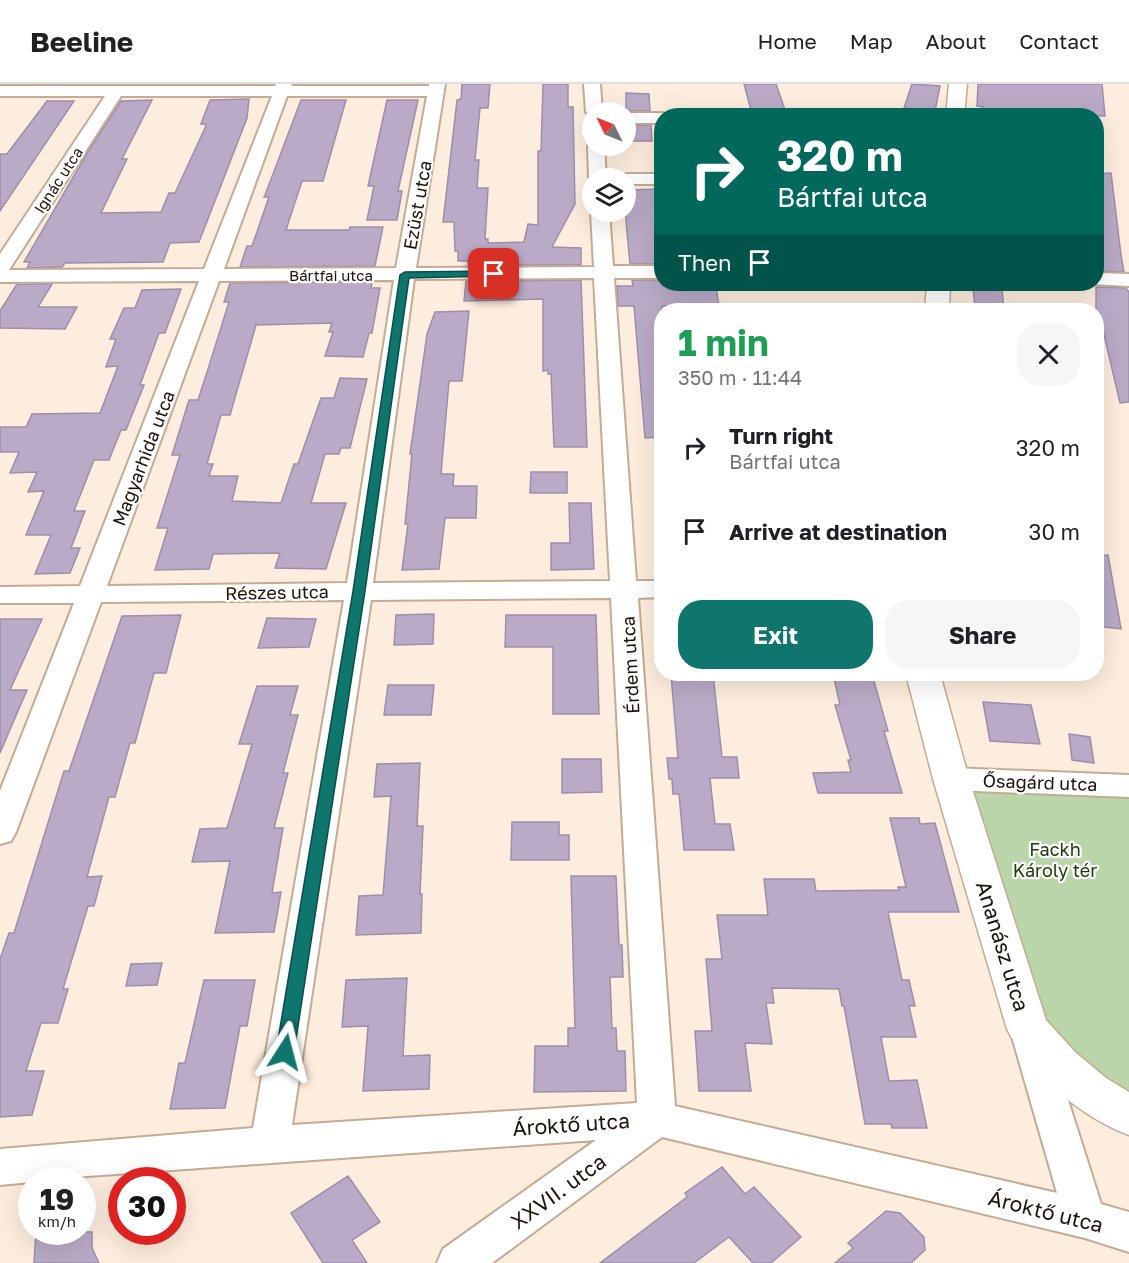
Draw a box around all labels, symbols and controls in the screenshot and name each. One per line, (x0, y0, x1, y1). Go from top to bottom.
text: Beeline (30, 25, 133, 58)
text: Home (757, 28, 817, 54)
text: Map (850, 28, 893, 54)
text: About (926, 28, 986, 54)
text: Contact (1019, 28, 1099, 54)
north arrow (582, 102, 636, 156)
map controls (582, 102, 636, 222)
text: 320 m (777, 130, 903, 180)
icon: right (678, 132, 756, 210)
street label: Ignác utca (30, 144, 86, 216)
street label: Ezüst utca (398, 159, 436, 251)
button: layers (582, 168, 636, 222)
text: Bártfai utca (777, 181, 928, 213)
icon: arrive (743, 246, 776, 279)
pin (468, 248, 519, 299)
text: Then (678, 249, 731, 276)
icon: arrive (477, 257, 510, 290)
street label: Bártfai utca (289, 266, 373, 284)
text: 1 min (678, 321, 769, 364)
button: close (1017, 323, 1080, 386)
text: 350 m · 11:44 (678, 365, 802, 389)
street label: Magyarhida utca (107, 387, 179, 529)
text: Turn right (729, 422, 833, 449)
icon: right (678, 431, 711, 464)
text: 320 m (1016, 434, 1080, 461)
text: Bártfai utca (729, 449, 841, 473)
icon: arrive (678, 515, 711, 548)
text: Arrive at destination (729, 518, 947, 545)
text: 30 m (1029, 518, 1080, 545)
street label: Részes utca (225, 580, 329, 604)
button: Exit (678, 600, 873, 669)
button: Share (885, 600, 1080, 669)
street label: Érdem utca (616, 616, 644, 714)
street label: Ősagárd utca (982, 769, 1098, 795)
park label: Fackh Károly tér (1013, 838, 1097, 881)
street label: Ananász utca (971, 878, 1035, 1014)
position arrow (253, 1020, 317, 1084)
street label: Ároktő utca (511, 1107, 631, 1141)
street label: XXVII. utca (505, 1148, 611, 1234)
speed limit sign: 30 (108, 1167, 186, 1245)
text: 19 (40, 1181, 74, 1217)
street label: Ároktő utca (986, 1184, 1106, 1238)
text: km/h (38, 1212, 76, 1230)

